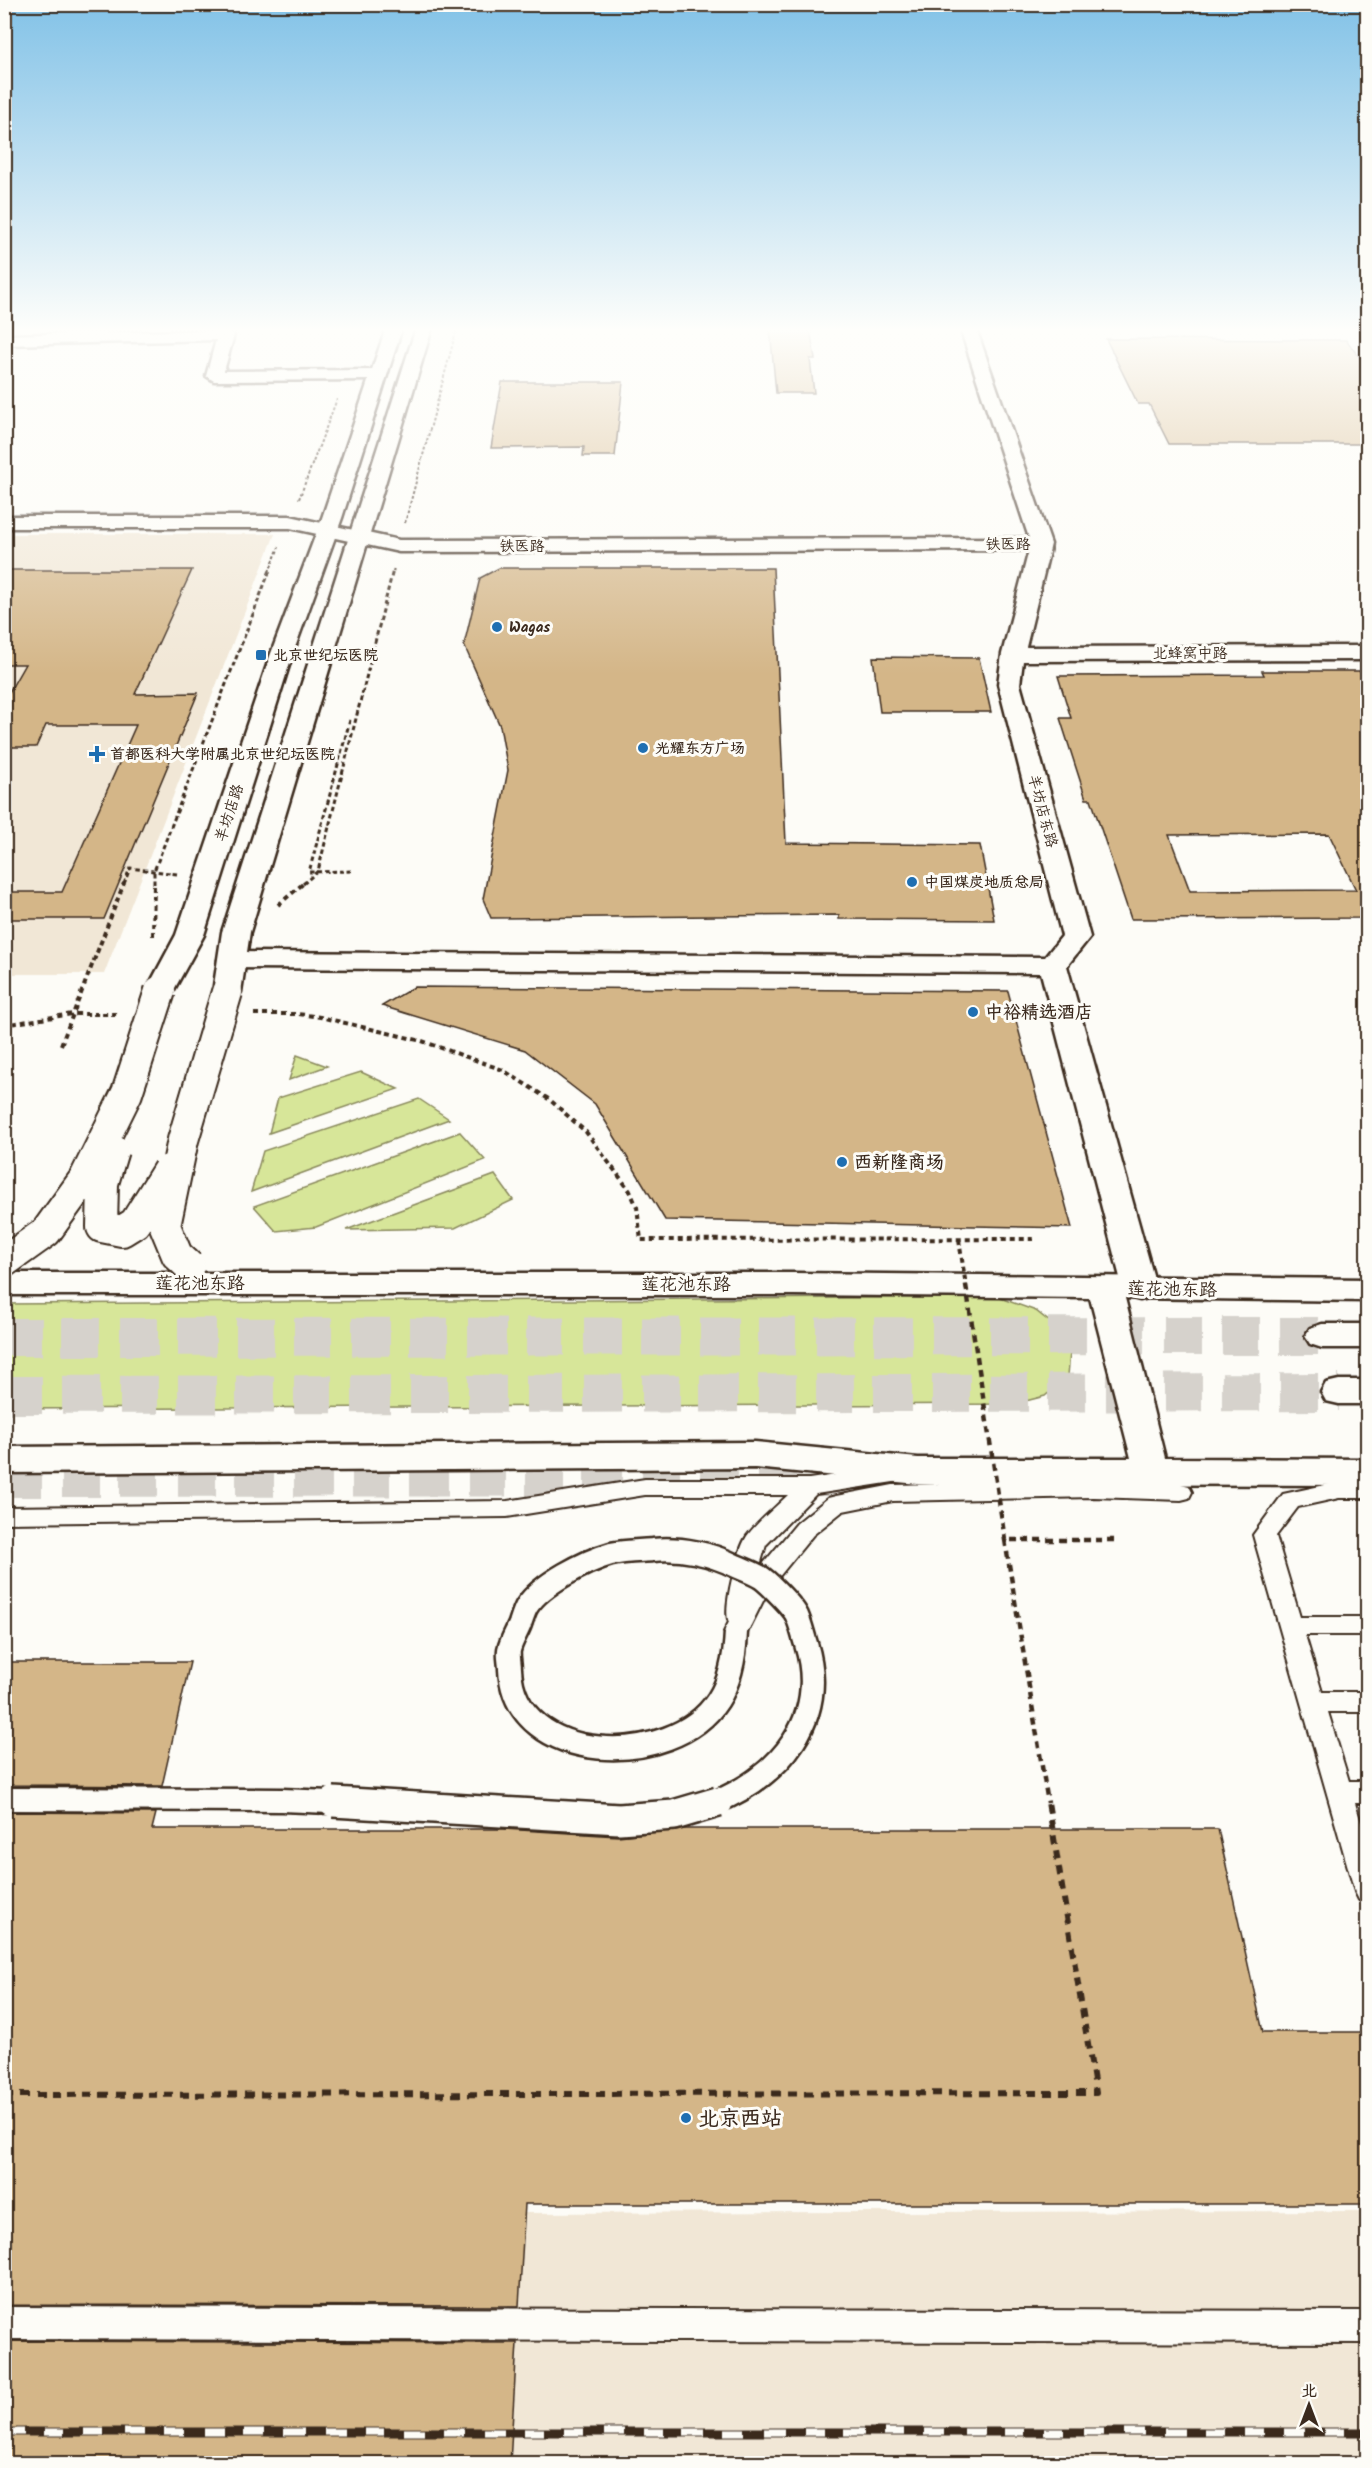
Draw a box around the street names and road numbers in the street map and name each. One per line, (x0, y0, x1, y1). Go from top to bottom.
street label: 铁医路 (985, 533, 1031, 557)
street label: 铁医路 (499, 535, 545, 559)
street label: 北蜂窝中路 (1152, 642, 1228, 666)
street label: 羊坊店东路 (1021, 772, 1063, 851)
street label: 羊坊店路 (209, 781, 251, 846)
street label: 莲花池东路 (155, 1270, 245, 1299)
street label: 莲花池东路 (641, 1271, 731, 1300)
street label: 莲花池东路 (1127, 1275, 1217, 1306)

